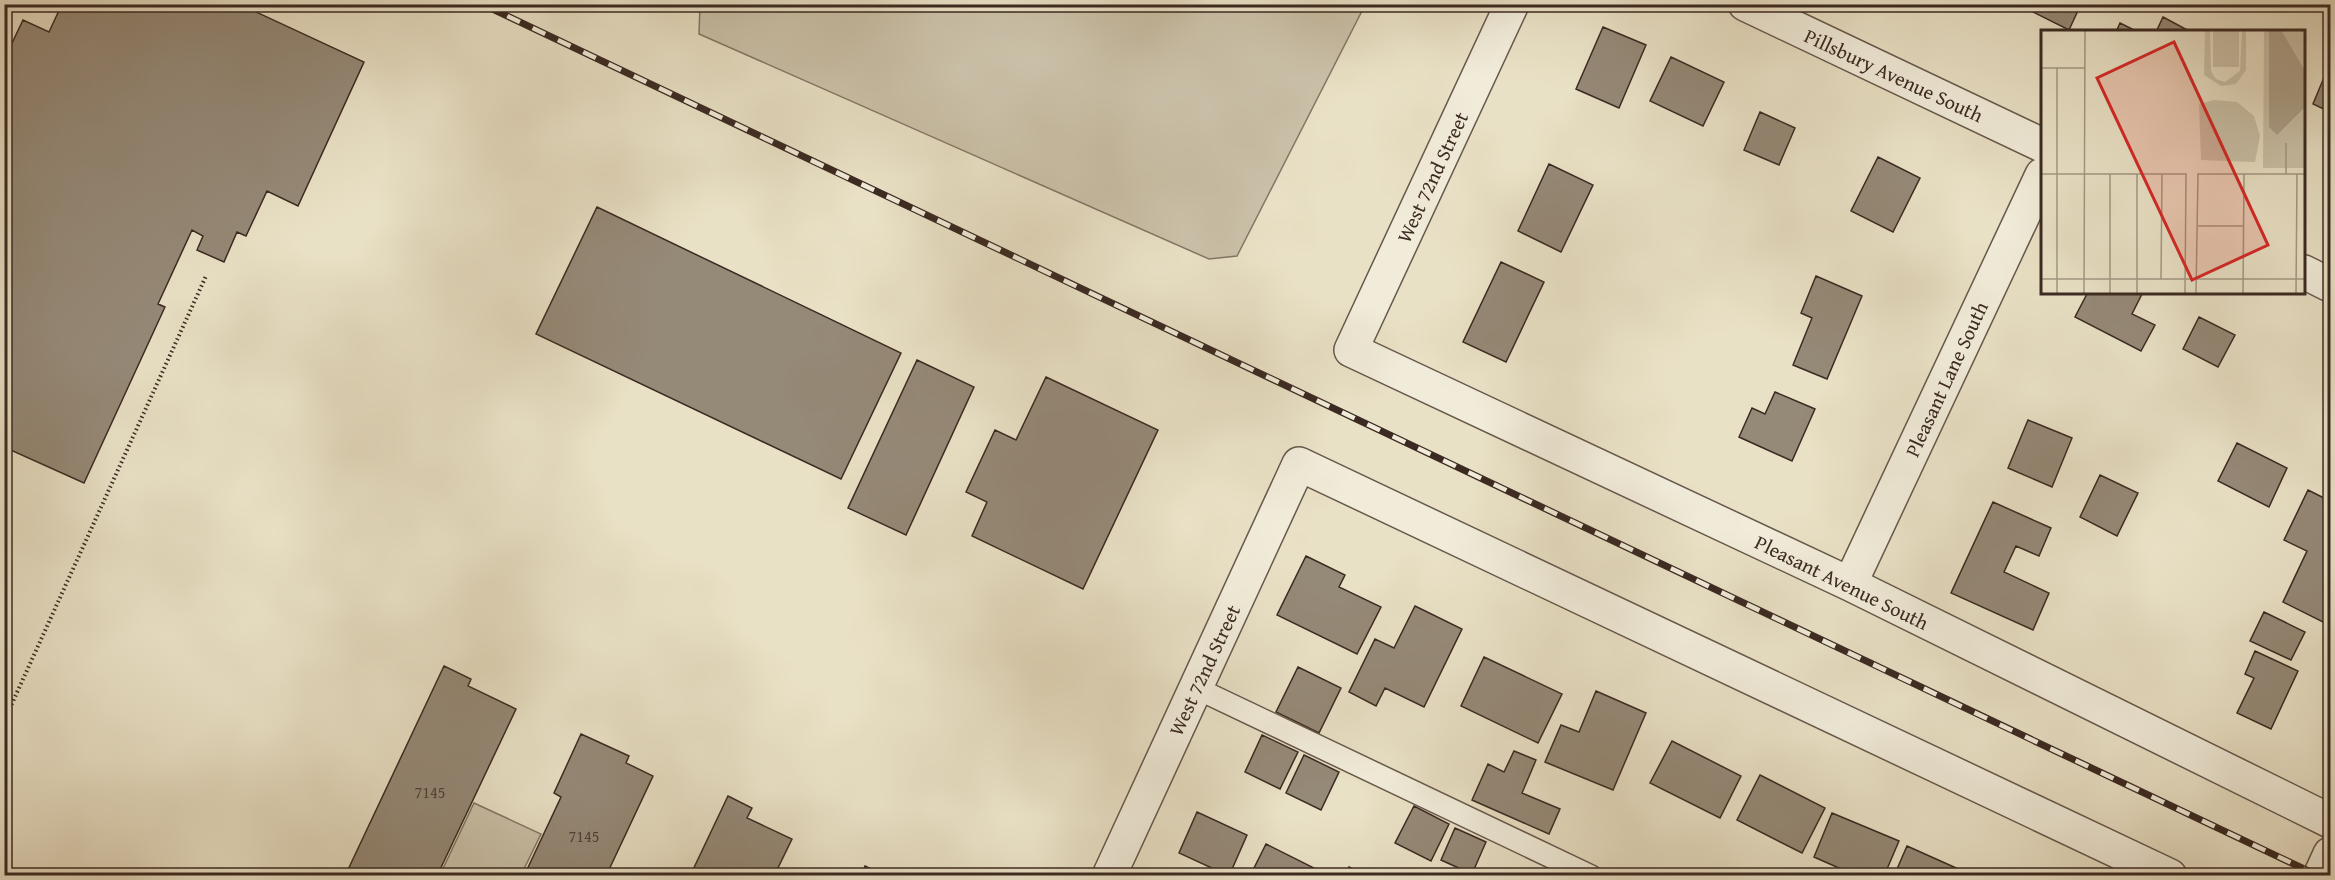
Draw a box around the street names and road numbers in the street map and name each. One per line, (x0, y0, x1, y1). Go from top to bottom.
street label: Pillsbury Avenue South (1800, 21, 1988, 129)
street label: West 72nd Street (1389, 107, 1475, 247)
street label: Pleasant Lane South (1897, 296, 1995, 462)
street label: Pleasant Avenue South (1750, 527, 1934, 637)
street label: West 72nd Street (1161, 600, 1247, 740)

